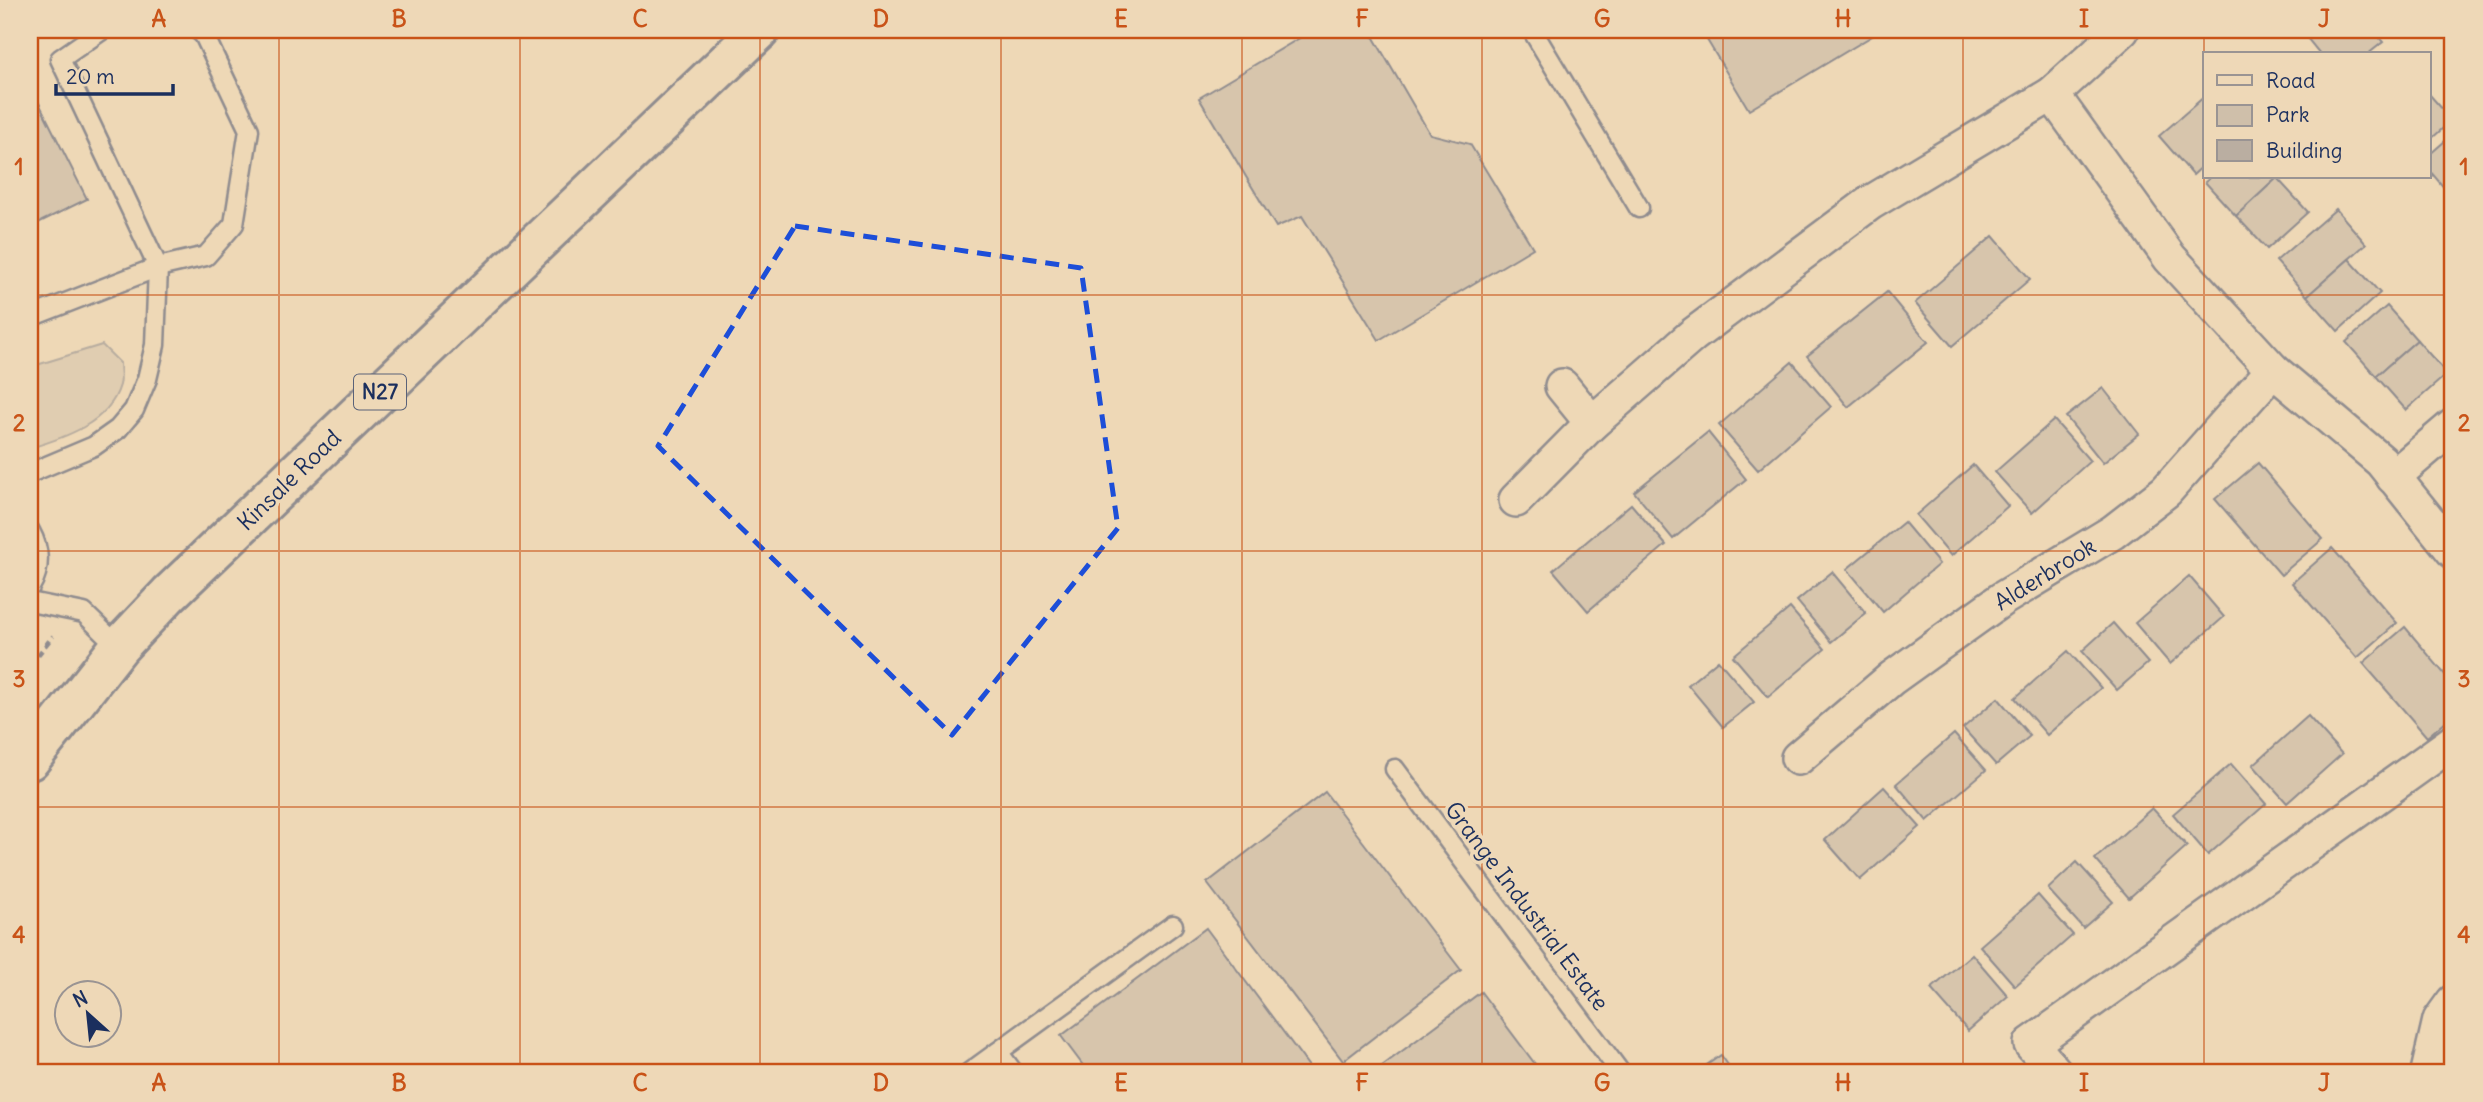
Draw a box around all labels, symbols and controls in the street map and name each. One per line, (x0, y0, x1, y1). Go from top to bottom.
text: A (152, 4, 167, 33)
text: B (391, 4, 407, 33)
text: C (632, 4, 648, 33)
text: D (873, 4, 889, 33)
text: E (1114, 4, 1128, 33)
text: F (1355, 4, 1369, 33)
text: G (1594, 4, 1610, 33)
text: H (1835, 4, 1851, 33)
text: I (2079, 4, 2089, 33)
text: J (2318, 4, 2330, 33)
scale bar (56, 52, 173, 96)
legend (2203, 52, 2430, 178)
text: 20 m (66, 63, 115, 90)
text: Road (2266, 67, 2315, 94)
text: Park (2266, 101, 2309, 128)
text: Building (2266, 137, 2342, 164)
text: 1 (14, 152, 24, 181)
text: 1 (2459, 152, 2469, 181)
road number: N27 (354, 374, 406, 410)
text: 2 (13, 408, 26, 437)
text: 2 (2458, 408, 2471, 437)
street label: Kinsale Road (231, 423, 347, 536)
street label: Alderbrook (1988, 531, 2101, 616)
text: 3 (12, 664, 26, 693)
text: 3 (2457, 664, 2471, 693)
street label: Grange Industrial Estate (1439, 795, 1616, 1016)
text: 4 (12, 920, 26, 949)
text: 4 (2457, 920, 2471, 949)
north arrow (52, 979, 122, 1050)
text: N (69, 985, 92, 1013)
text: A (152, 1068, 167, 1097)
text: B (391, 1068, 407, 1097)
text: C (632, 1068, 648, 1097)
text: D (873, 1068, 889, 1097)
text: E (1114, 1068, 1128, 1097)
text: F (1355, 1068, 1369, 1097)
text: G (1594, 1068, 1610, 1097)
text: H (1835, 1068, 1851, 1097)
text: I (2079, 1068, 2089, 1097)
text: J (2318, 1068, 2330, 1097)

